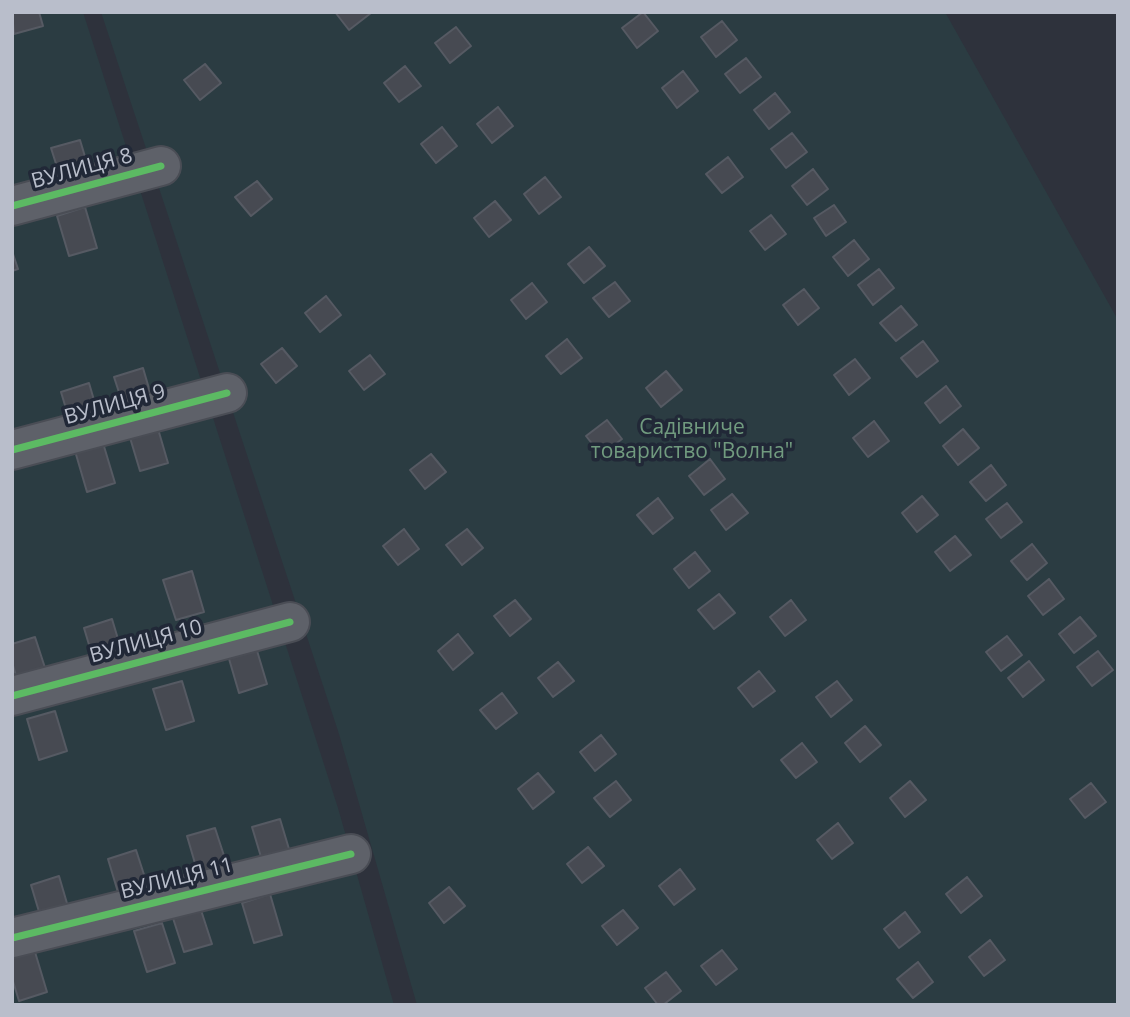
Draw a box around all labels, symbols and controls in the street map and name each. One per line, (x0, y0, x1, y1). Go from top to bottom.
street label: ВУЛИЦЯ 8 (29, 143, 135, 195)
street label: ВУЛИЦЯ 9 (62, 379, 168, 431)
park label: Садівниче товариство "Волна" (591, 415, 793, 465)
street label: ВУЛИЦЯ 10 (87, 615, 205, 669)
street label: ВУЛИЦЯ 11 (118, 853, 236, 905)

